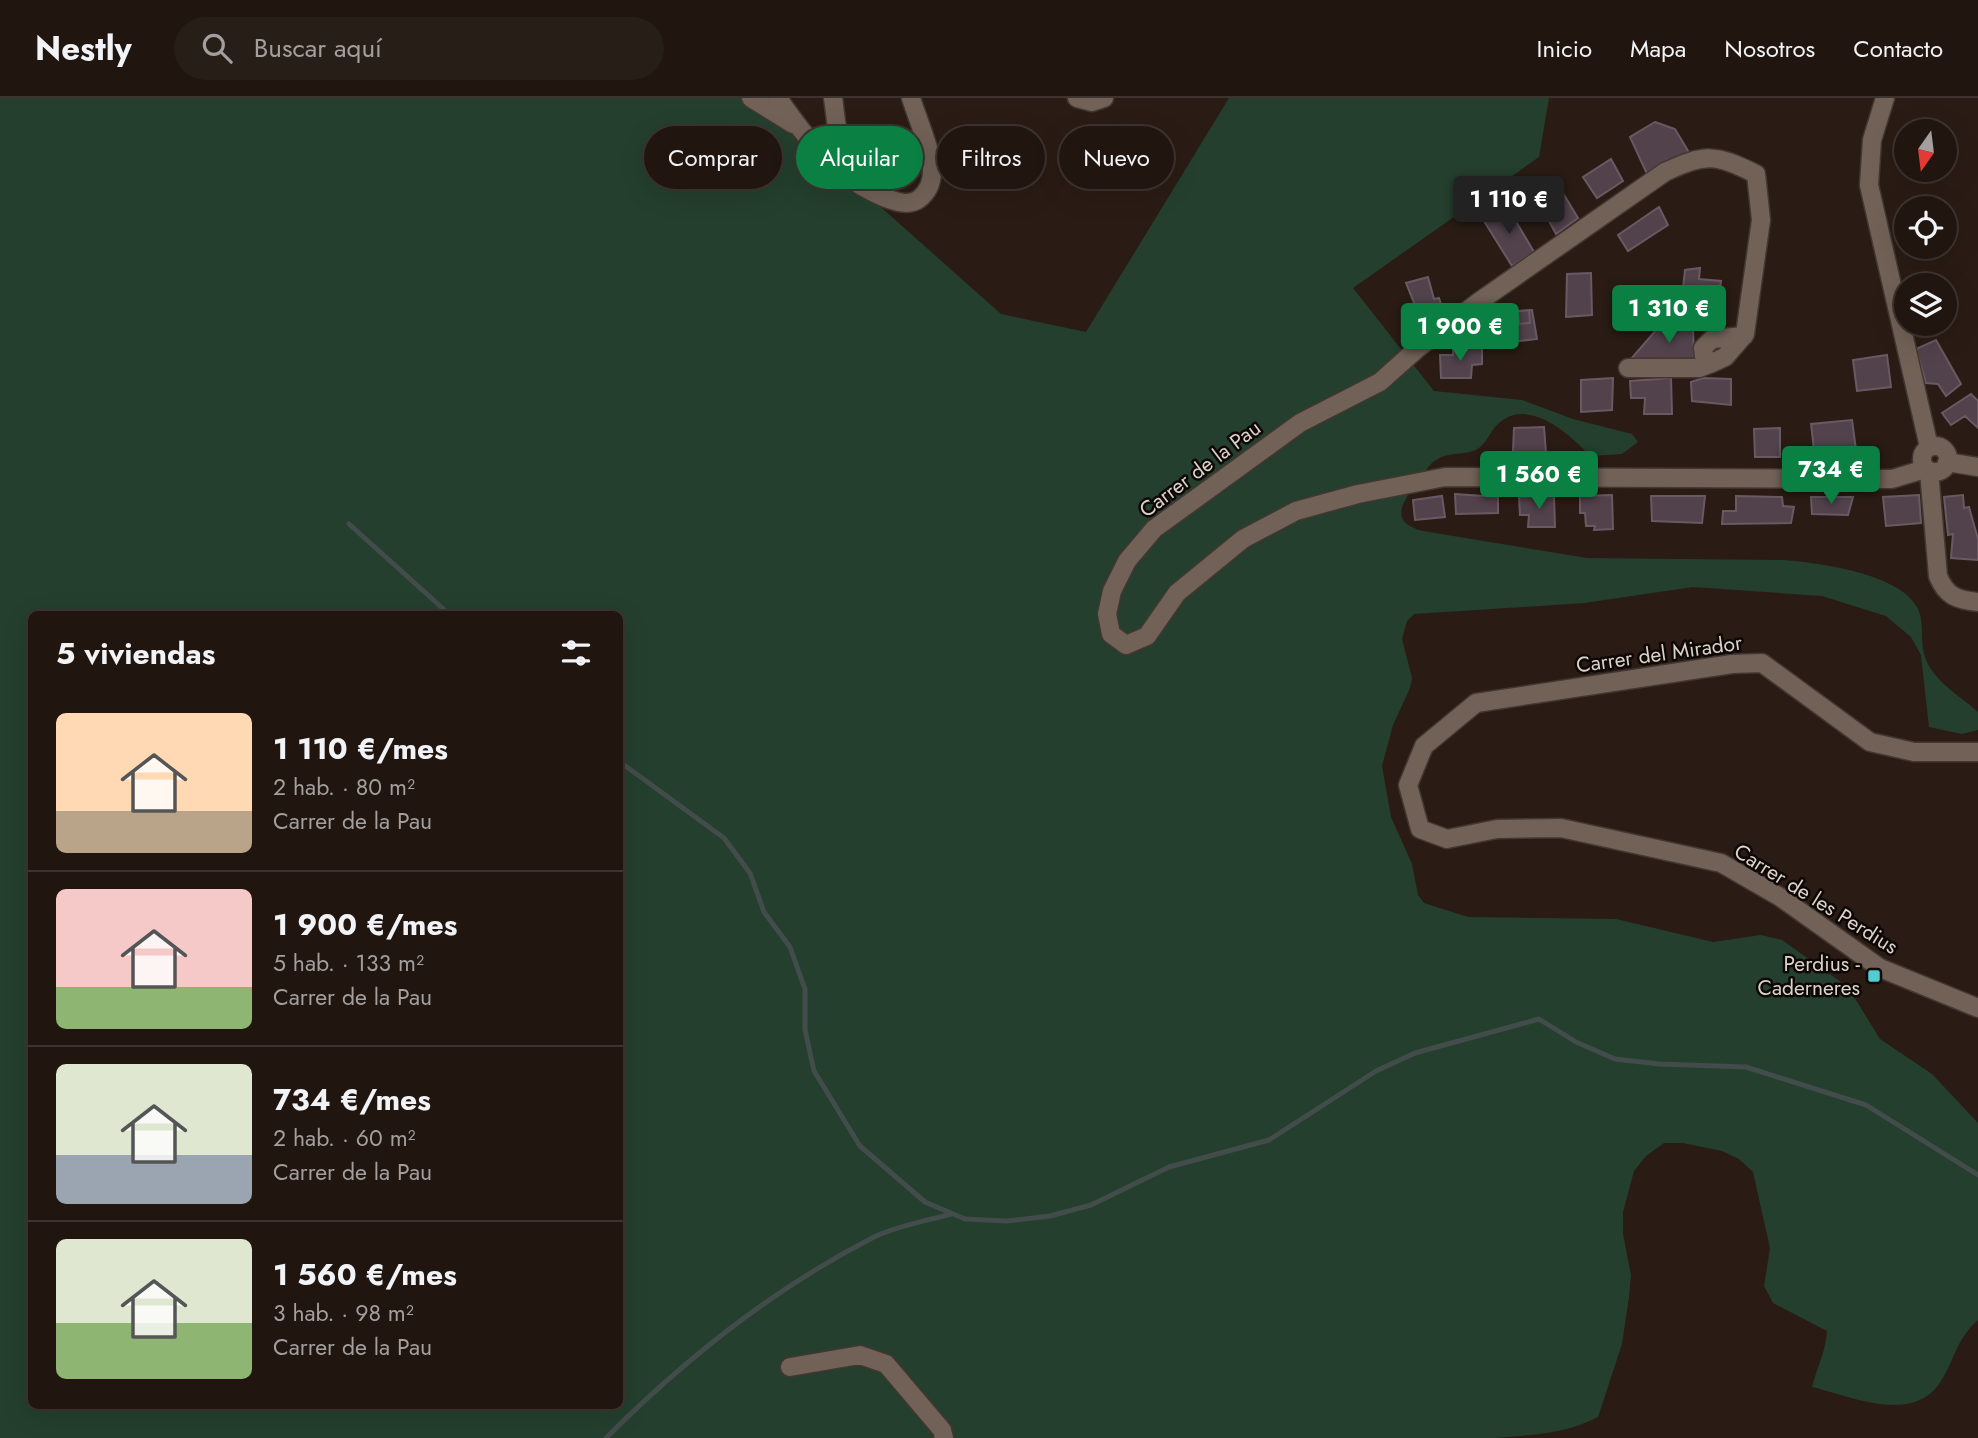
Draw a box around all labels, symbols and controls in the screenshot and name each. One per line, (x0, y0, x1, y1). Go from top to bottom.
search box (174, 17, 664, 80)
text: Nestly (35, 25, 132, 72)
icon: search (198, 29, 236, 67)
text: Buscar aquí (254, 29, 382, 67)
text: Inicio (1537, 31, 1592, 66)
text: Mapa (1630, 31, 1686, 66)
text: Nosotros (1724, 31, 1815, 66)
text: Contacto (1853, 31, 1943, 66)
north arrow (1894, 119, 1956, 182)
map controls (1894, 119, 1957, 336)
chip: Comprar (644, 126, 782, 189)
chip: Alquilar (796, 126, 923, 189)
chip: Filtros (937, 126, 1045, 189)
chip: Nuevo (1059, 126, 1174, 189)
pin: 1 110 € (1444, 176, 1574, 236)
text: 1 110 € (1469, 182, 1549, 216)
button: locate (1894, 196, 1957, 259)
button: layers (1894, 273, 1957, 336)
pin: 1 310 € (1604, 286, 1734, 345)
text: 1 310 € (1628, 291, 1710, 325)
pin: 1 900 € (1395, 303, 1525, 363)
text: 1 900 € (1417, 309, 1503, 343)
street label: Carrer de la Pau (1133, 413, 1267, 525)
pin: 734 € (1782, 446, 1880, 506)
pin: 1 560 € (1474, 452, 1604, 511)
text: 734 € (1798, 452, 1864, 486)
text: 1 560 € (1496, 457, 1582, 491)
street label: Carrer del Mirador (1574, 627, 1745, 680)
text: 5 viviendas (56, 632, 215, 675)
icon: filters (557, 634, 595, 672)
text: 1 110 €/mes (273, 727, 448, 770)
icon: home (112, 741, 196, 825)
text: 2 hab. · 80 m² (273, 770, 415, 804)
text: Carrer de la Pau (273, 804, 432, 838)
street label: Carrer de les Perdius (1728, 836, 1904, 962)
text: 1 900 €/mes (273, 903, 457, 946)
icon: home (112, 917, 196, 1001)
text: 5 hab. · 133 m² (273, 946, 424, 980)
place label: Perdius - Caderneres (1758, 949, 1861, 1003)
marker: Perdius - Caderneres (1866, 968, 1882, 984)
text: Carrer de la Pau (273, 980, 432, 1014)
text: 734 €/mes (273, 1078, 431, 1121)
icon: home (112, 1092, 196, 1176)
text: 2 hab. · 60 m² (273, 1121, 416, 1155)
text: Carrer de la Pau (273, 1155, 432, 1189)
text: 1 560 €/mes (273, 1253, 457, 1296)
icon: home (112, 1267, 196, 1351)
text: 3 hab. · 98 m² (273, 1296, 414, 1330)
text: Carrer de la Pau (273, 1330, 432, 1364)

